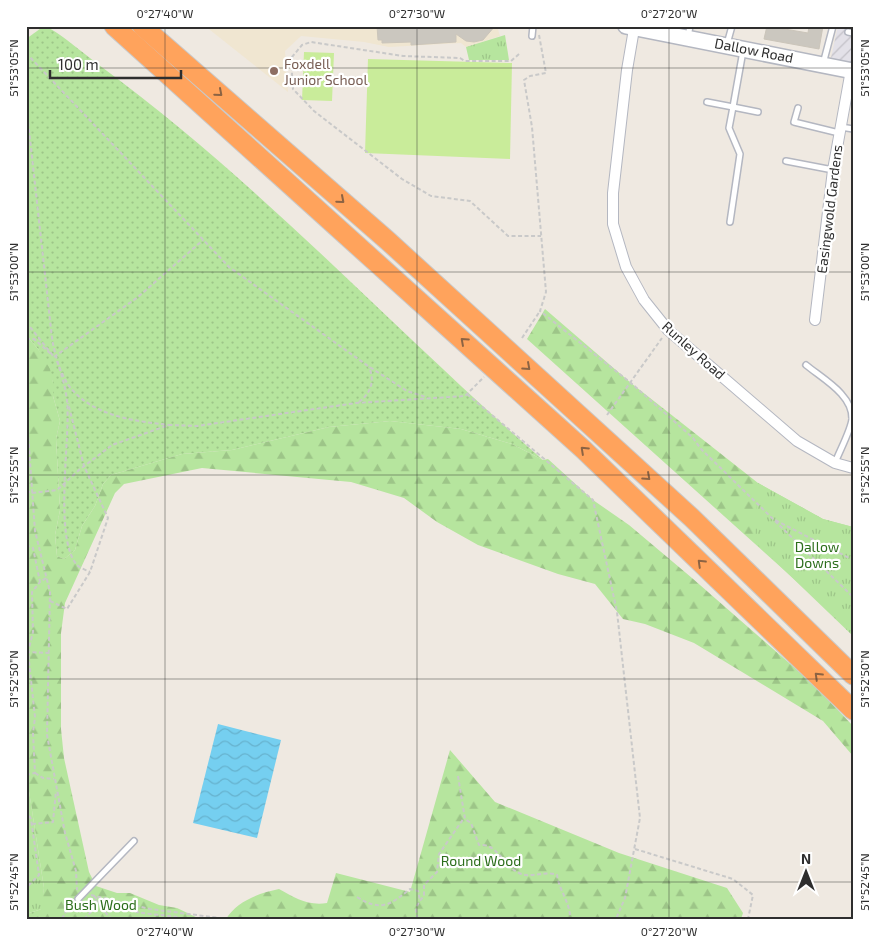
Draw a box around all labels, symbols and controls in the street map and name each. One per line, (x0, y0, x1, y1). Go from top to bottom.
text: 0°27'40"W (137, 6, 193, 20)
text: 0°27'30"W (389, 6, 445, 20)
text: 0°27'20"W (641, 6, 697, 20)
street label: Dallow Road (713, 34, 795, 66)
text: 51°53'05"N (6, 39, 20, 97)
text: 51°53'05"N (857, 39, 871, 97)
scale bar (50, 48, 181, 80)
text: 100 m (58, 55, 99, 73)
place label: Foxdell Junior School (284, 55, 368, 88)
marker: Foxdell Junior School (268, 65, 280, 77)
one-way arrow (213, 87, 222, 96)
street label: Easingwold Gardens (813, 144, 845, 274)
one-way arrow (335, 194, 344, 202)
text: 51°53'00"N (6, 243, 20, 301)
text: 51°53'00"N (857, 243, 871, 301)
street label: Runley Road (659, 317, 729, 383)
one-way arrow (460, 338, 469, 347)
one-way arrow (521, 361, 530, 370)
text: 51°52'55"N (6, 447, 20, 503)
one-way arrow (581, 447, 590, 456)
text: 51°52'55"N (857, 447, 871, 503)
one-way arrow (641, 471, 650, 480)
park label: Dallow Downs (795, 538, 840, 571)
one-way arrow (698, 560, 707, 569)
text: 51°52'50"N (6, 650, 20, 708)
text: 51°52'50"N (857, 650, 871, 708)
one-way arrow (814, 673, 823, 682)
north arrow (782, 848, 832, 898)
text: N (801, 850, 811, 867)
park label: Round Wood (441, 852, 521, 869)
text: 51°52'45"N (6, 853, 20, 911)
text: 51°52'45"N (857, 853, 871, 911)
park label: Bush Wood (65, 896, 137, 913)
text: 0°27'40"W (137, 924, 193, 938)
text: 0°27'30"W (389, 924, 445, 938)
text: 0°27'20"W (641, 924, 697, 938)

